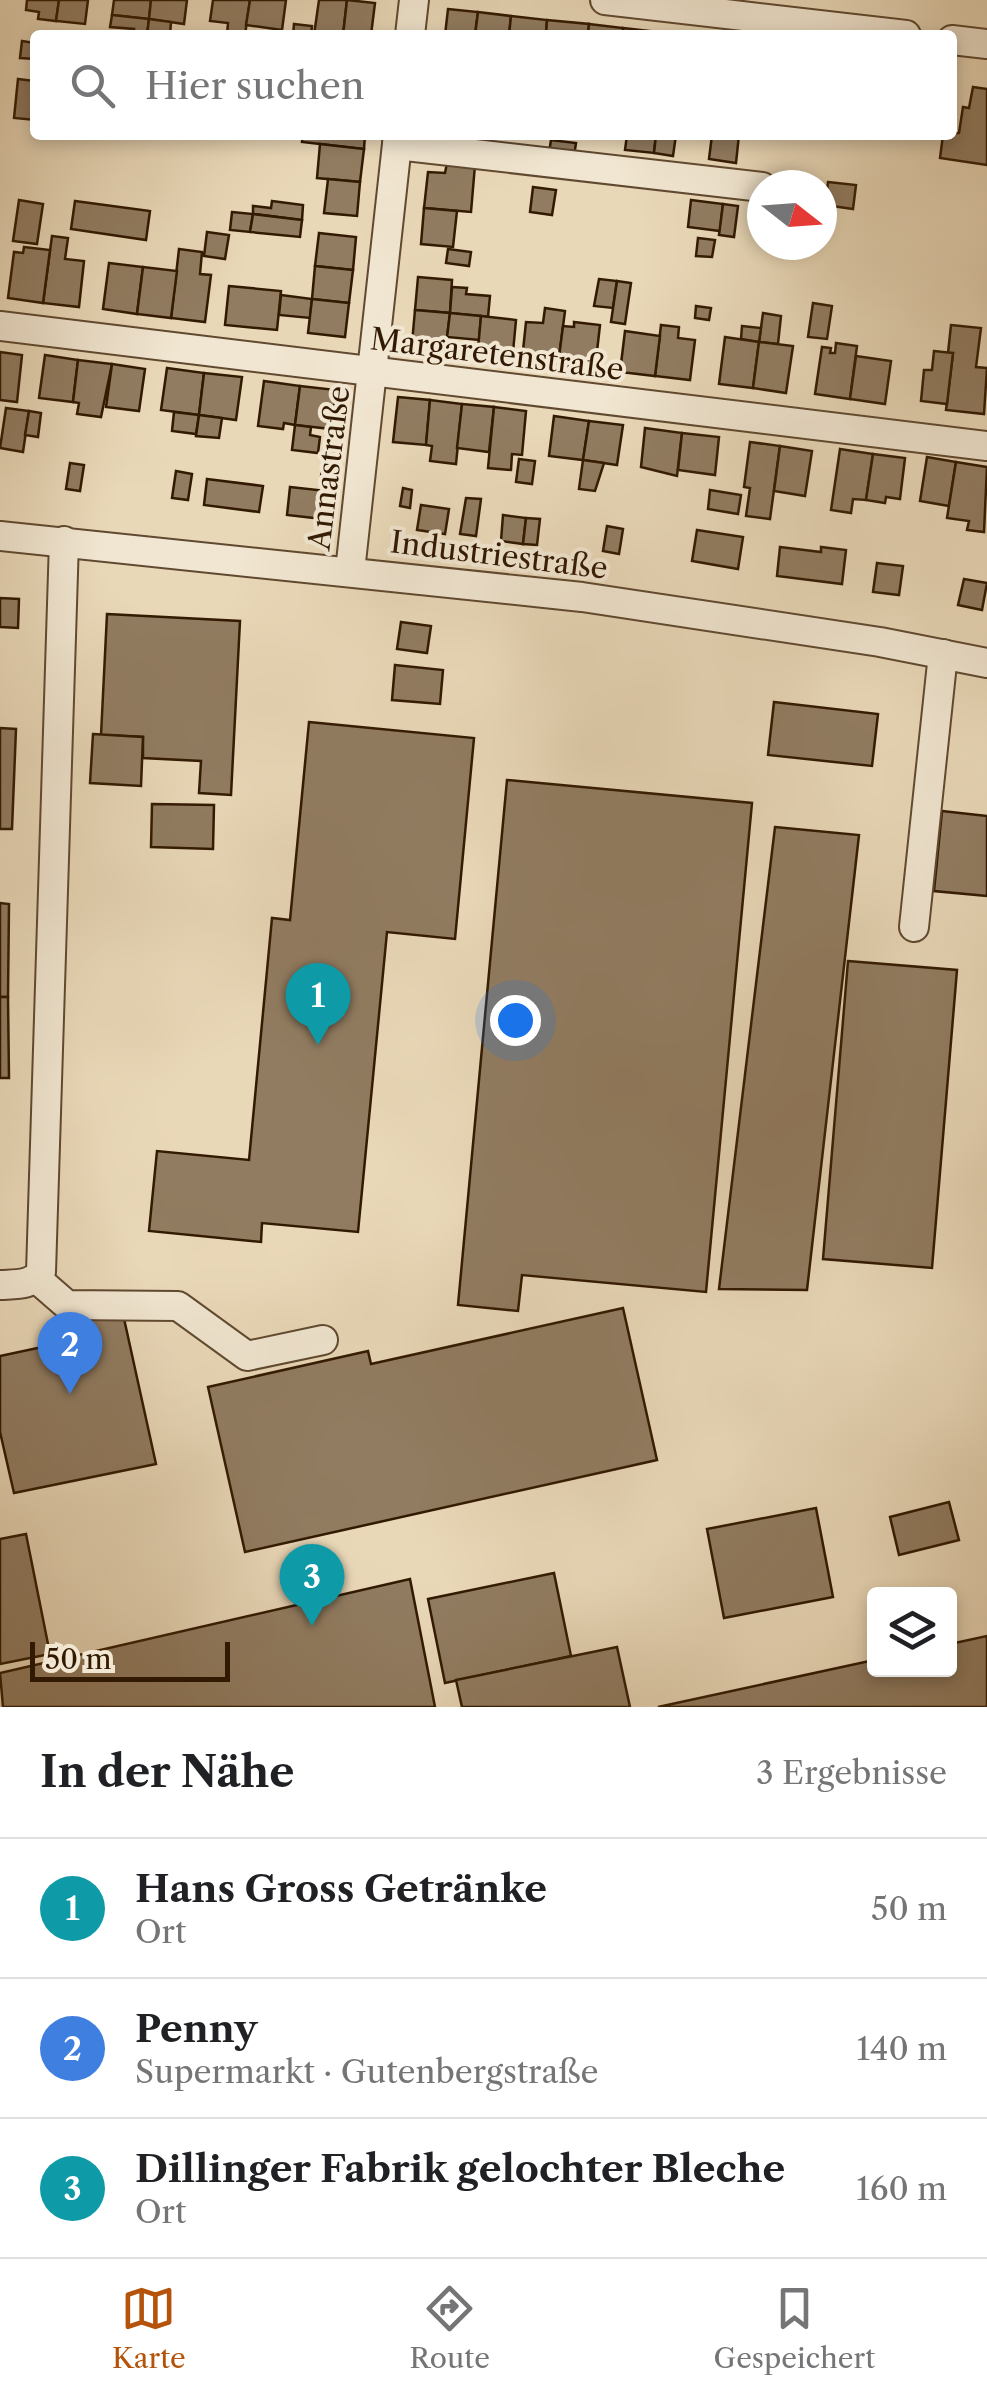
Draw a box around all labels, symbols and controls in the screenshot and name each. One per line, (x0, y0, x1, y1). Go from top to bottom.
search box (30, 30, 957, 140)
icon: search (65, 58, 120, 113)
text: Hier suchen (145, 62, 365, 109)
north arrow (747, 170, 837, 260)
street label: Margaretenstraße (368, 320, 626, 388)
street label: Annastraße (300, 384, 357, 553)
street label: Industriestraße (388, 523, 610, 587)
pin: 1 (286, 962, 350, 1045)
your location (490, 995, 541, 1046)
pin: 2 (38, 1312, 102, 1394)
pin: 3 (280, 1544, 344, 1626)
map controls (867, 1587, 957, 1677)
button: layers (867, 1587, 957, 1677)
scale bar (30, 1637, 230, 1682)
text: 50 m (45, 1642, 112, 1676)
text: In der Nähe (40, 1746, 294, 1798)
text: 3 Ergebnisse (756, 1753, 947, 1792)
text: Hans Gross Getränke (135, 1865, 547, 1912)
text: 1 (65, 1889, 80, 1928)
text: 50 m (871, 1889, 947, 1928)
text: Ort (135, 1912, 186, 1951)
text: Penny (135, 2005, 257, 2052)
text: 2 (63, 2029, 82, 2068)
text: 140 m (856, 2029, 947, 2068)
text: Supermarkt · Gutenbergstraße (135, 2052, 598, 2091)
text: Dillinger Fabrik gelochter Bleche (135, 2145, 785, 2192)
text: 3 (63, 2169, 82, 2208)
text: 160 m (856, 2169, 947, 2208)
text: Ort (135, 2192, 186, 2231)
tab: Karte (112, 2281, 186, 2375)
tab: Route (410, 2281, 490, 2375)
tab: Gespeichert (714, 2281, 875, 2375)

